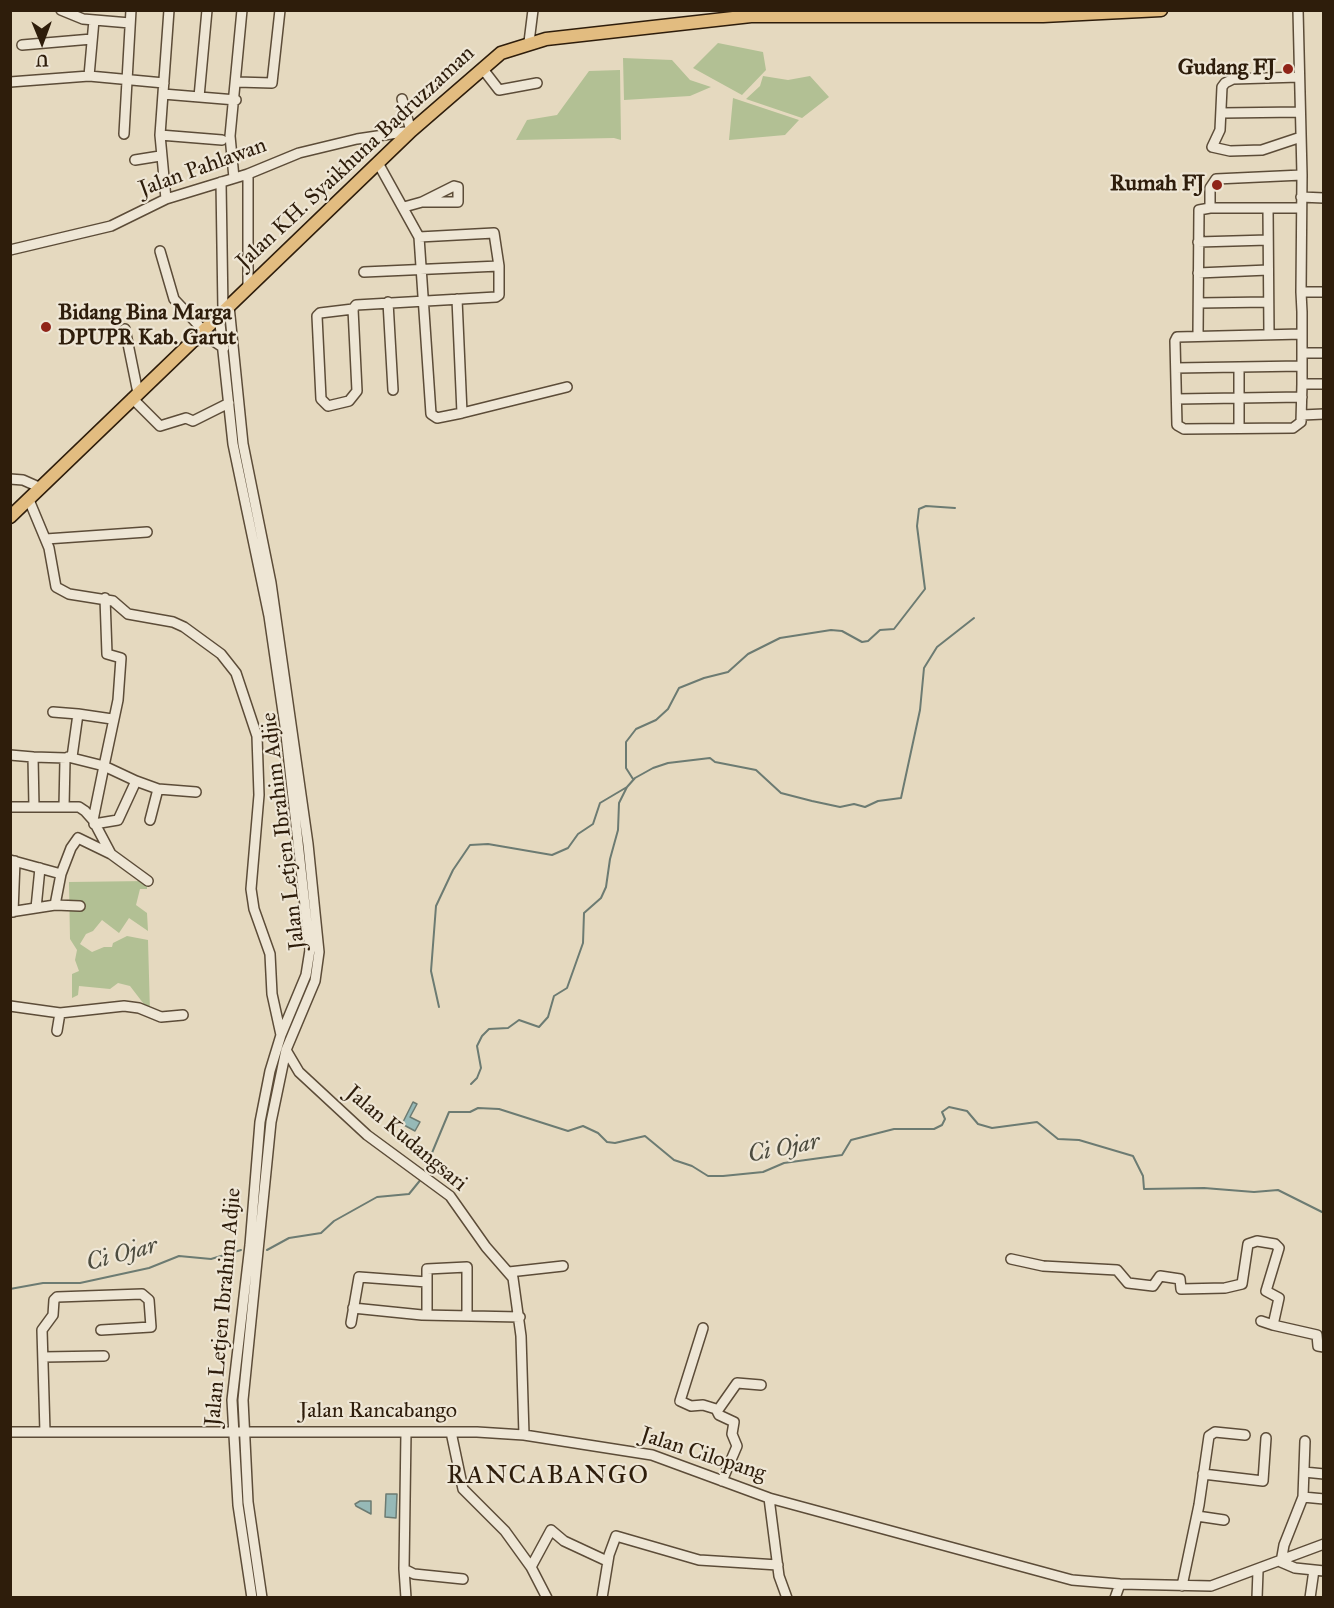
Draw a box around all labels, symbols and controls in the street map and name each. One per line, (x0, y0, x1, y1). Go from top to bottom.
north arrow (12, 12, 72, 72)
street label: Jalan KH. Syaikhuna Badruzzaman (232, 41, 480, 275)
text: U (36, 51, 49, 70)
place label: Gudang FJ (1178, 56, 1276, 82)
marker: Gudang FJ (1281, 62, 1295, 76)
street label: Jalan Pahlawan (136, 133, 270, 203)
place label: Rumah FJ (1110, 172, 1205, 198)
marker: Rumah FJ (1210, 178, 1224, 192)
place label: Bidang Bina Marga DPUPR Kab. Garut (58, 301, 236, 352)
marker: Bidang Bina Marga DPUPR Kab. Garut (39, 320, 53, 334)
street label: Jalan Letjen Ibrahim Adjie (256, 711, 312, 951)
street label: Jalan Kudangsari (340, 1080, 472, 1198)
water label: Ci Ojar (746, 1128, 822, 1170)
street label: Jalan Letjen Ibrahim Adjie (200, 1187, 248, 1427)
water label: Ci Ojar (83, 1232, 161, 1278)
street label: Jalan Rancabango (299, 1399, 457, 1425)
street label: Jalan Cilopang (637, 1422, 769, 1488)
district label: RANCABANGO (446, 1461, 650, 1493)

